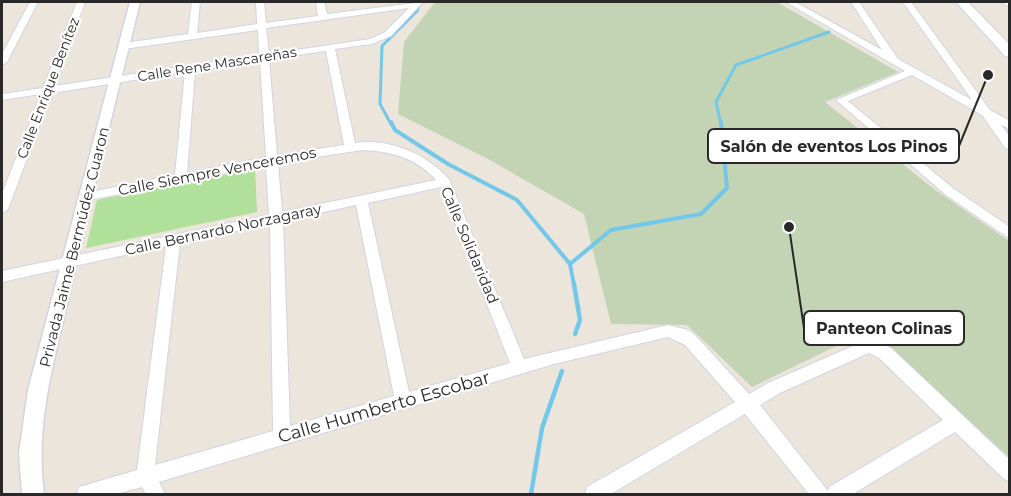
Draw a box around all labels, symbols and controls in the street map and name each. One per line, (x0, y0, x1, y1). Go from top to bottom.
street label: Calle Enrique Benítez (13, 15, 83, 161)
street label: Calle Rene Mascareñas (136, 42, 298, 85)
street label: Privada Jaime Bermúdez Cuaron (35, 125, 113, 369)
callout: Salón de eventos Los Pinos (708, 129, 959, 163)
text: Salón de eventos Los Pinos (720, 137, 948, 156)
street label: Calle Siempre Venceremos (116, 142, 318, 200)
street label: Calle Solidaridad (437, 184, 503, 306)
street label: Calle Bernardo Norzagaray (123, 199, 324, 259)
callout: Panteon Colinas (804, 311, 964, 345)
text: Panteon Colinas (816, 319, 953, 338)
street label: Calle Humberto Escobar (275, 366, 493, 448)

